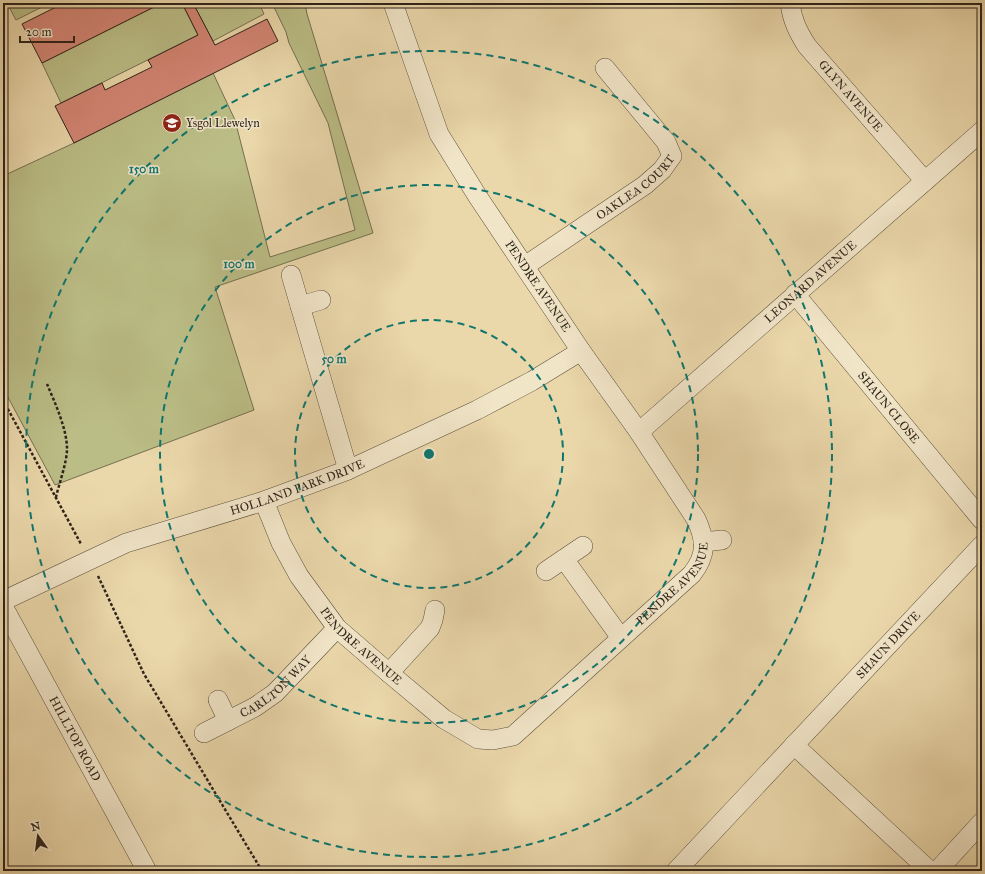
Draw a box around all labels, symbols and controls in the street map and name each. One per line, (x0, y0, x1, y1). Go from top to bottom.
scale bar (20, 18, 74, 44)
text: 20 m (26, 25, 52, 39)
street label: GLYN AVENUE (816, 57, 886, 135)
school or university icon: Ysgol Llewelyn (161, 112, 183, 134)
place label: Ysgol Llewelyn (186, 116, 260, 131)
street label: OAKLEA COURT (594, 152, 678, 223)
text: 150 m (129, 162, 160, 176)
street label: LEONARD AVENUE (762, 237, 859, 326)
street label: PENDRE AVENUE (502, 238, 574, 335)
text: 100 m (223, 257, 256, 271)
text: 50 m (321, 352, 348, 366)
street label: SHAUN CLOSE (855, 369, 923, 446)
centre of rings (422, 447, 436, 461)
street label: HOLLAND PARK DRIVE (228, 456, 367, 518)
street label: PENDRE AVENUE (633, 542, 711, 628)
street label: PENDRE AVENUE (317, 605, 405, 688)
street label: SHAUN DRIVE (853, 608, 923, 681)
street label: CARLTON WAY (238, 652, 314, 721)
street label: HILLTOP ROAD (46, 694, 104, 784)
north arrow (18, 816, 58, 856)
text: N (30, 819, 42, 834)

